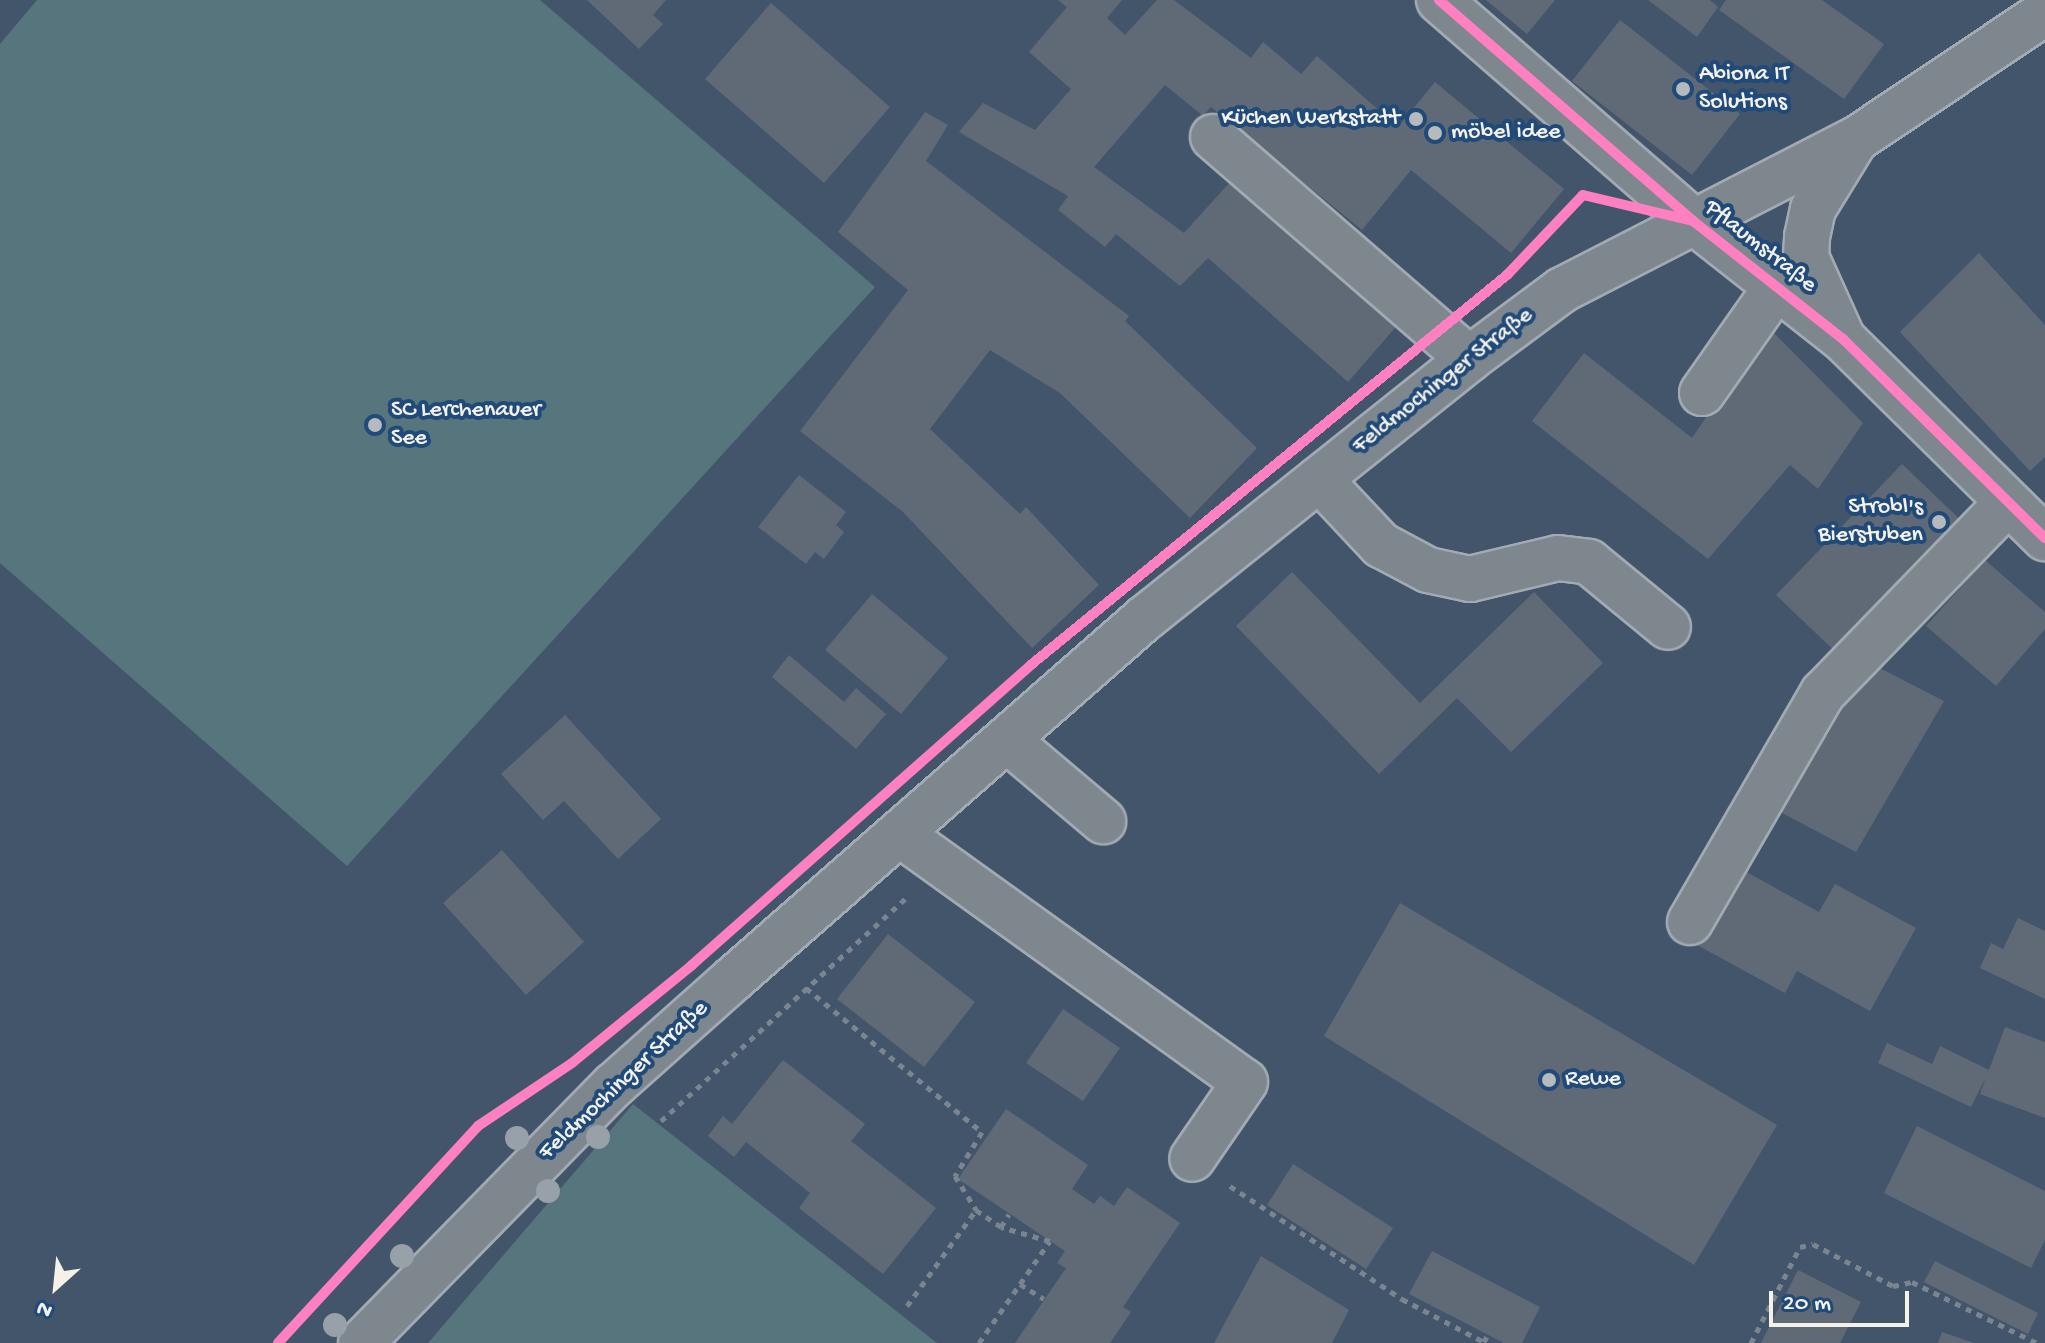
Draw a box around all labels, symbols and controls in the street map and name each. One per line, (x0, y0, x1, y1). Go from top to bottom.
place label: Abiona IT Solutions (1699, 61, 1789, 117)
marker: Abiona IT Solutions (1674, 80, 1692, 98)
place label: Küchen Werkstatt (1221, 105, 1400, 133)
marker: Küchen Werkstatt (1407, 110, 1425, 128)
place label: möbel idee (1451, 119, 1561, 147)
marker: möbel idee (1426, 124, 1444, 142)
street label: Pflaumstraße (1698, 194, 1822, 300)
street label: Feldmochinger Straße (1347, 302, 1539, 460)
place label: SC Lerchenauer See (391, 397, 541, 453)
marker: SC Lerchenauer See (366, 416, 384, 434)
place label: Strobl's Bierstuben (1818, 494, 1923, 550)
marker: Strobl's Bierstuben (1930, 513, 1948, 531)
street label: Feldmochinger Straße (533, 995, 715, 1167)
place label: Rewe (1565, 1066, 1621, 1094)
marker: Rewe (1540, 1071, 1558, 1089)
north arrow (16, 1247, 96, 1327)
scale bar (1773, 1275, 1913, 1325)
text: 20 m (1783, 1290, 1831, 1319)
text: N (33, 1294, 57, 1323)

